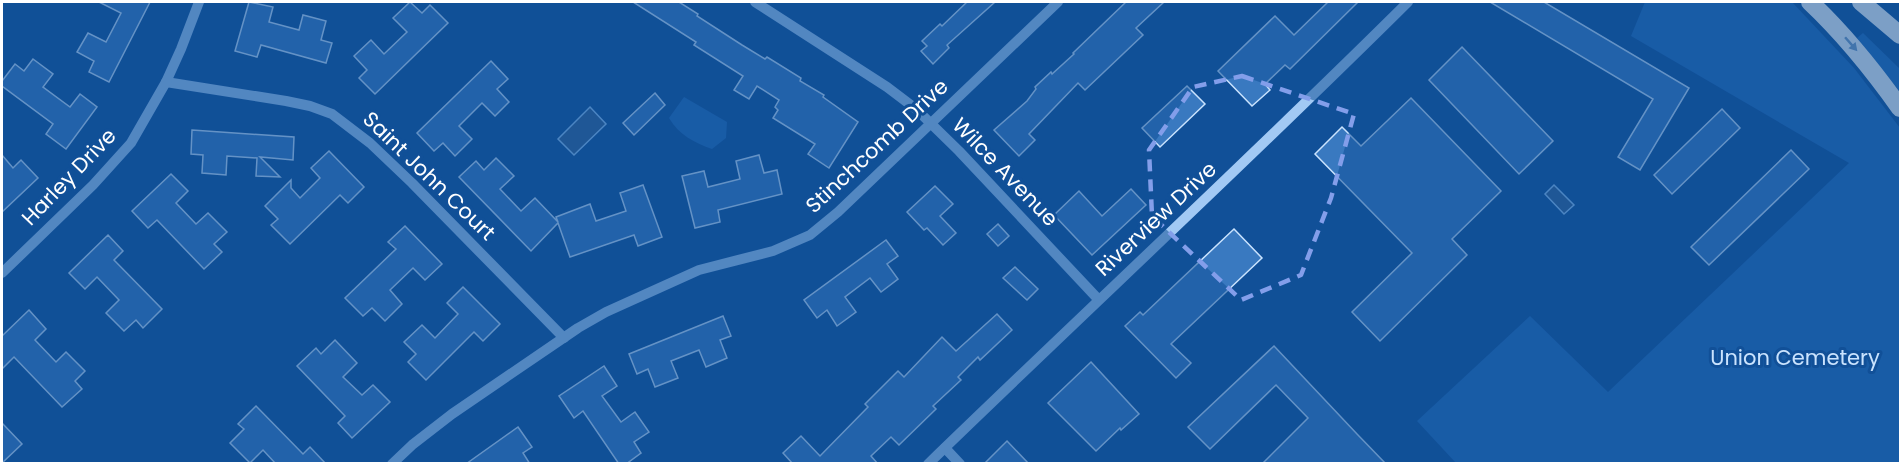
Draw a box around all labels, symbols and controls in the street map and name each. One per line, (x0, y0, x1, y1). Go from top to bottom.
one-way arrow (1844, 36, 1857, 51)
street label: Stinchcomb Drive (799, 72, 954, 219)
street label: Saint John Court (357, 105, 502, 247)
street label: Wilce Avenue (946, 111, 1065, 232)
street label: Harley Drive (15, 122, 122, 232)
street label: Riverview Drive (1089, 155, 1223, 282)
park label: Union Cemetery (1710, 343, 1880, 372)

